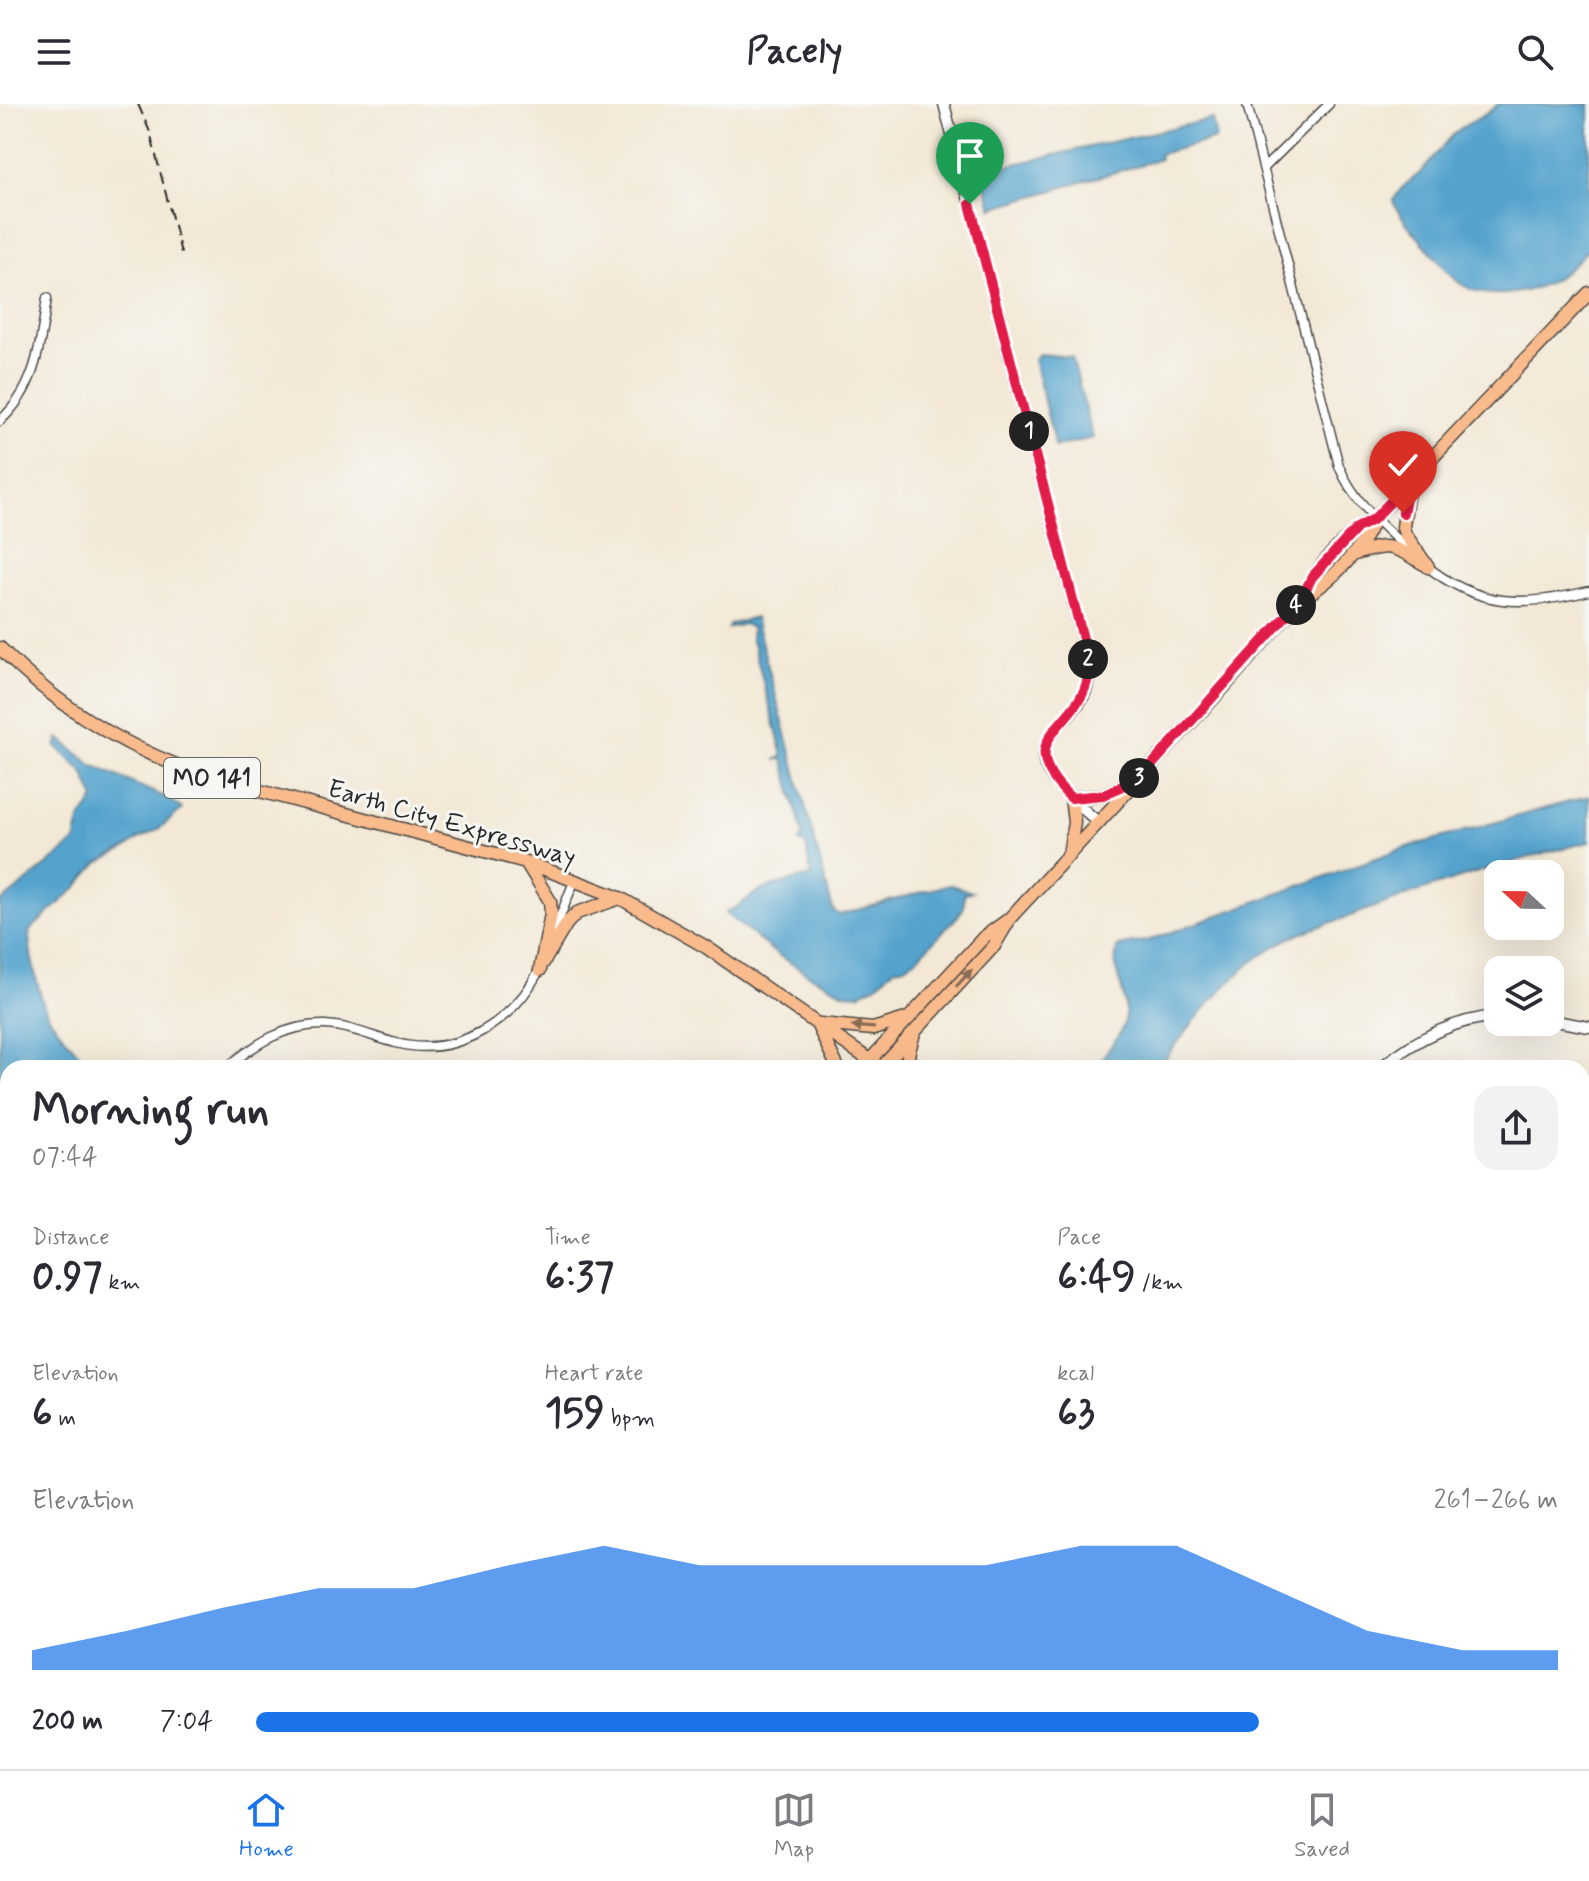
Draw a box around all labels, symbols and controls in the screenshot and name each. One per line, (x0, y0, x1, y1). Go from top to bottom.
text: Pacely (747, 29, 842, 76)
icon: menu (32, 30, 76, 74)
icon: search (1513, 30, 1557, 74)
pin (936, 122, 1004, 204)
icon: arrive (948, 134, 992, 178)
pin: 1 (1009, 411, 1049, 451)
text: 1 (1024, 417, 1034, 445)
pin (1369, 431, 1437, 513)
icon: check (1381, 443, 1425, 487)
pin: 4 (1276, 585, 1316, 625)
text: 4 (1290, 591, 1302, 619)
pin: 2 (1068, 639, 1108, 679)
text: 2 (1083, 645, 1093, 673)
road number: MO 141 (164, 758, 260, 798)
pin: 3 (1119, 758, 1159, 798)
text: 3 (1134, 764, 1144, 792)
street label: Earth City Expressway (323, 772, 579, 876)
north arrow (1484, 860, 1564, 940)
map controls (1484, 860, 1564, 1036)
button: layers (1484, 956, 1564, 1036)
one-way arrow (955, 969, 973, 988)
one-way arrow (851, 1020, 876, 1033)
text: Morning run (32, 1082, 269, 1140)
button: share (1474, 1086, 1558, 1170)
text: 07:44 (32, 1141, 97, 1175)
text: Distance (32, 1224, 109, 1252)
text: Time (545, 1224, 591, 1252)
text: Pace (1057, 1224, 1101, 1252)
text: 0.97 (32, 1252, 102, 1304)
text: 6:37 (545, 1252, 614, 1304)
text: 6:49 (1057, 1252, 1136, 1304)
text: km (102, 1269, 141, 1297)
text: /km (1136, 1269, 1183, 1297)
text: Elevation (32, 1360, 119, 1388)
text: Heart rate (545, 1360, 643, 1388)
text: kcal (1057, 1360, 1094, 1388)
text: 6 (32, 1388, 52, 1440)
text: 159 (545, 1388, 605, 1440)
text: 63 (1057, 1388, 1095, 1440)
text: m (52, 1405, 76, 1433)
text: bpm (605, 1405, 655, 1433)
text: Elevation (32, 1484, 134, 1518)
text: 261–266 m (1434, 1484, 1558, 1518)
text: 200 m (32, 1705, 103, 1739)
text: 7:04 (160, 1705, 213, 1739)
tab: Home (239, 1788, 294, 1864)
tab: Map (772, 1788, 816, 1864)
tab: Saved (1294, 1788, 1350, 1864)

